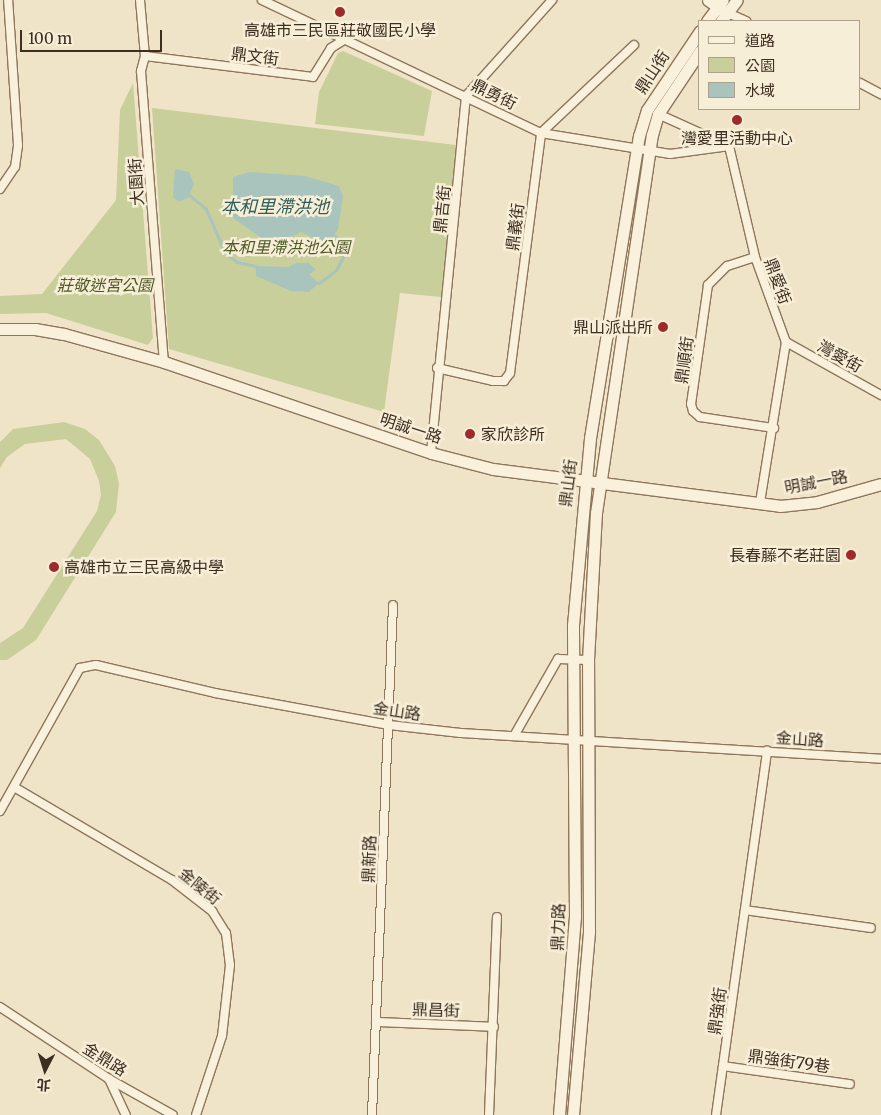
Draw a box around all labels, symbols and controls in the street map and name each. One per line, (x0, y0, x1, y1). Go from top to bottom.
marker: 高雄市三民區莊敬國民小學 (334, 6, 346, 18)
scale bar (22, 20, 165, 52)
place label: 高雄市三民區莊敬國民小學 (244, 20, 436, 40)
legend (698, 20, 861, 110)
text: 100 m (28, 29, 72, 48)
text: 道路 (745, 31, 775, 50)
street label: 鼎文街 (230, 44, 280, 68)
street label: 鼎山街 (631, 47, 673, 97)
text: 公園 (745, 56, 775, 75)
street label: 鼎勇街 (468, 75, 520, 113)
text: 水域 (745, 81, 775, 100)
marker: 灣愛里活動中心 (731, 114, 743, 126)
place label: 灣愛里活動中心 (681, 128, 793, 148)
street label: 大園街 (125, 157, 147, 207)
street label: 鼎吉街 (430, 184, 454, 234)
water label: 本和里滯洪池 (221, 196, 329, 218)
street label: 鼎義街 (503, 202, 527, 252)
park label: 本和里滯洪池公園 (222, 237, 350, 257)
street label: 鼎愛街 (761, 255, 795, 307)
park label: 莊敬迷宮公園 (57, 275, 153, 295)
place label: 鼎山派出所 (573, 317, 653, 337)
marker: 鼎山派出所 (657, 321, 669, 333)
street label: 鼎順街 (671, 335, 697, 385)
street label: 灣愛街 (814, 336, 866, 376)
street label: 明誠一路 (378, 409, 444, 447)
place label: 家欣診所 (481, 424, 545, 444)
marker: 家欣診所 (463, 427, 477, 441)
street label: 鼎山街 (556, 458, 580, 508)
street label: 明誠一路 (783, 466, 849, 498)
place label: 長春藤不老莊園 (729, 545, 841, 565)
marker: 長春藤不老莊園 (845, 549, 857, 561)
place label: 高雄市立三民高級中學 (64, 557, 224, 577)
marker: 高雄市立三民高級中學 (48, 561, 60, 573)
street label: 金山路 (372, 698, 422, 724)
street label: 金山路 (775, 728, 825, 750)
street label: 鼎新路 (359, 835, 379, 883)
street label: 金陵街 (175, 863, 225, 909)
street label: 鼎力路 (548, 903, 568, 951)
street label: 鼎強街 (704, 986, 730, 1036)
street label: 鼎昌街 (412, 1000, 460, 1020)
street label: 金鼎路 (80, 1038, 130, 1080)
north arrow (20, 1045, 70, 1095)
street label: 鼎強街79巷 (747, 1046, 831, 1076)
text: 北 (36, 1075, 51, 1095)

